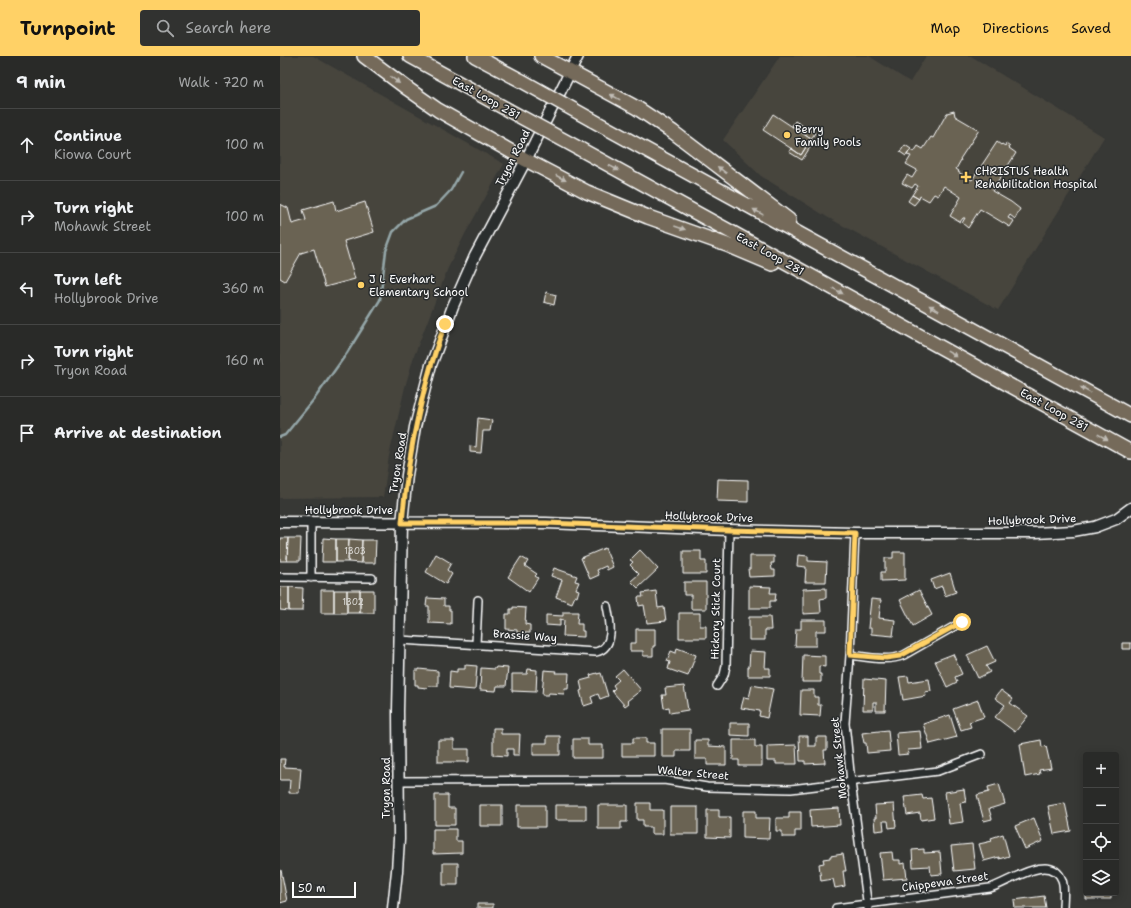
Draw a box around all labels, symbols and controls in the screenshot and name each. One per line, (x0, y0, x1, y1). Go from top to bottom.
search box (140, 10, 420, 46)
text: Turnpoint (20, 16, 116, 41)
icon: search (154, 17, 176, 39)
text: Search here (186, 18, 271, 38)
text: Map (931, 19, 961, 37)
text: Directions (983, 19, 1049, 37)
text: Saved (1071, 19, 1111, 37)
text: 9 min (16, 71, 66, 93)
street label: East Loop 281 (449, 73, 523, 123)
text: Walk · 720 m (179, 74, 264, 91)
one-way arrow (390, 75, 401, 84)
one-way arrow (609, 93, 621, 100)
place label: Berry Family Pools (795, 122, 861, 150)
text: Continue (54, 126, 122, 146)
street label: Tryon Road (492, 127, 534, 189)
marker: Berry Family Pools (782, 130, 792, 140)
icon: ahead (16, 134, 38, 156)
text: 100 m (225, 136, 264, 153)
text: Kiowa Court (54, 146, 131, 163)
one-way arrow (608, 164, 620, 171)
place label: CHRISTUS Health Rehabilitation Hospital (975, 164, 1098, 192)
one-way arrow (717, 166, 728, 174)
marker: CHRISTUS Health Rehabilitation Hospital (960, 171, 972, 183)
one-way arrow (555, 175, 566, 181)
text: Turn right (54, 198, 134, 218)
icon: right (16, 206, 38, 228)
text: 100 m (225, 208, 264, 225)
one-way arrow (752, 208, 764, 215)
text: Mohawk Street (54, 218, 151, 235)
one-way arrow (675, 226, 687, 232)
street label: East Loop 281 (733, 229, 807, 279)
text: Turn left (54, 270, 122, 290)
place label: J L Everhart Elementary School (369, 272, 469, 300)
icon: left (16, 278, 38, 300)
text: 360 m (222, 280, 264, 297)
marker: J L Everhart Elementary School (356, 280, 366, 290)
one-way arrow (832, 288, 844, 295)
text: Hollybrook Drive (54, 290, 159, 307)
one-way arrow (928, 304, 940, 311)
route end (436, 315, 454, 333)
text: Turn right (54, 342, 134, 362)
icon: right (16, 350, 38, 372)
one-way arrow (946, 350, 958, 357)
text: 160 m (226, 352, 264, 369)
text: Tryon Road (54, 362, 127, 379)
street label: East Loop 281 (1017, 385, 1091, 435)
one-way arrow (1079, 387, 1090, 394)
icon: arrive (16, 422, 38, 444)
text: Arrive at destination (54, 423, 222, 443)
street label: Tryon Road (386, 431, 410, 495)
one-way arrow (1097, 433, 1109, 440)
street label: Hollybrook Drive (305, 503, 393, 518)
street label: Hollybrook Drive (665, 508, 753, 526)
street label: Hollybrook Drive (988, 511, 1076, 529)
house number: 1303 (344, 545, 366, 557)
street label: Hickory Stick Court (708, 558, 724, 660)
house number: 1302 (342, 596, 364, 608)
route start (953, 613, 971, 631)
street label: Brassie Way (492, 626, 558, 646)
street label: Mohawk Street (827, 716, 851, 800)
map controls (1083, 752, 1119, 896)
button: + (1083, 752, 1119, 788)
street label: Tryon Road (379, 757, 394, 819)
street label: Walter Street (657, 762, 730, 784)
button: − (1083, 788, 1119, 824)
button: locate (1083, 824, 1119, 860)
button: layers (1083, 860, 1119, 896)
street label: Chippewa Street (901, 868, 989, 895)
scale bar (292, 880, 356, 899)
text: 50 m (298, 881, 326, 896)

